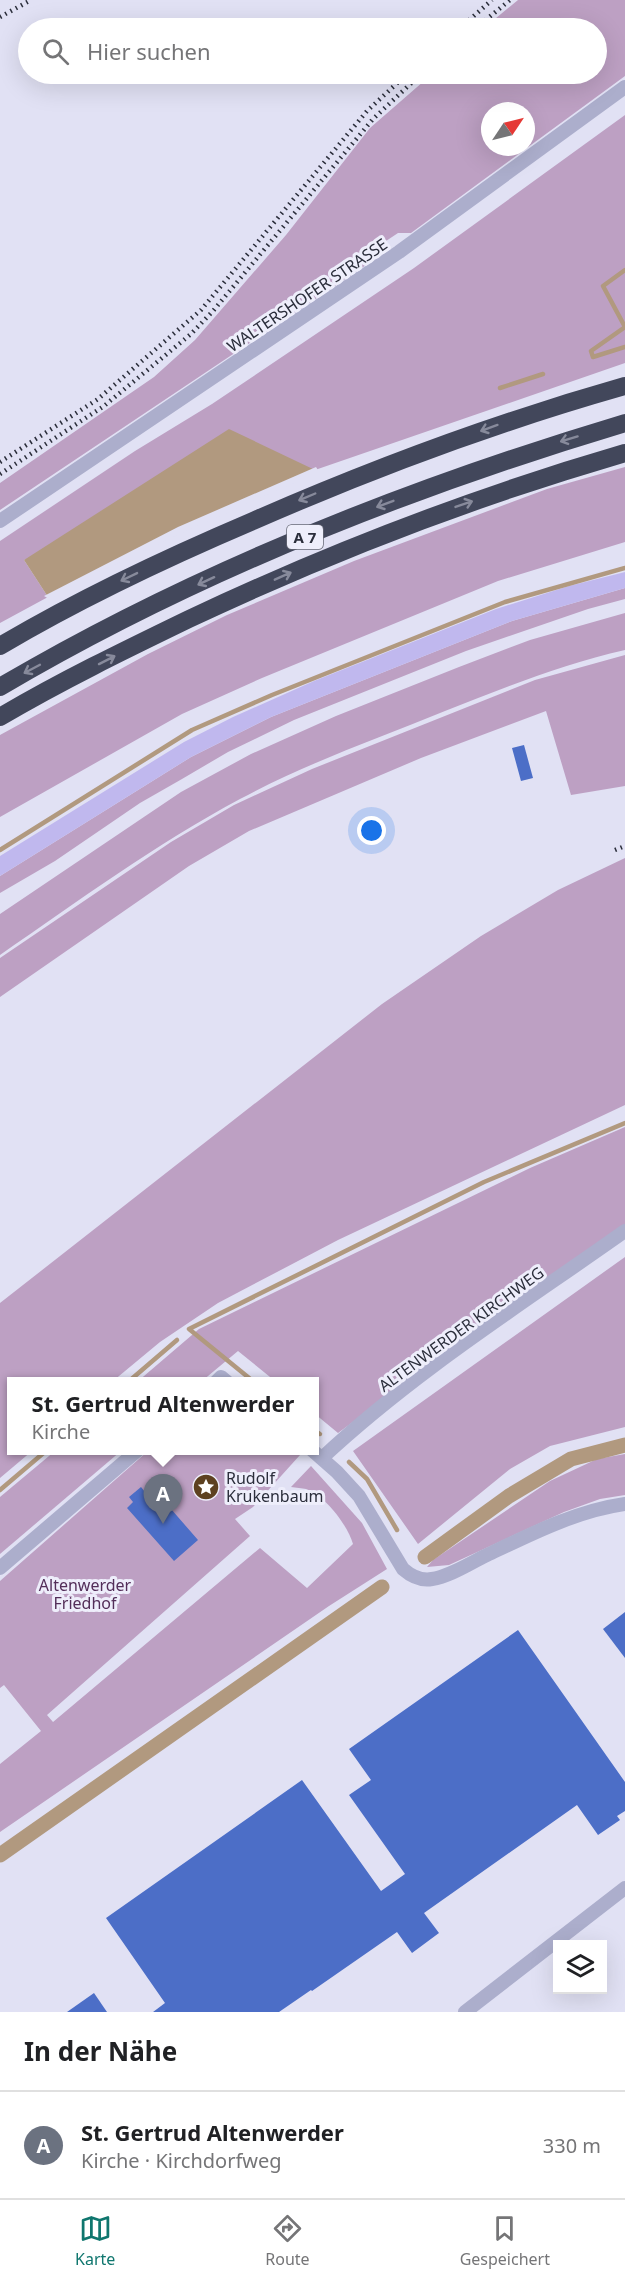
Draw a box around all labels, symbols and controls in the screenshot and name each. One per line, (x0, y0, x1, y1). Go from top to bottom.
search box (18, 18, 607, 84)
icon: search (39, 35, 72, 68)
text: Hier suchen (87, 36, 211, 66)
north arrow (481, 102, 535, 156)
street label: WALTERSHOFER STRASSE (222, 233, 392, 357)
one-way arrow (480, 424, 499, 435)
one-way arrow (560, 435, 579, 446)
one-way arrow (298, 492, 316, 503)
one-way arrow (454, 498, 473, 509)
one-way arrow (376, 499, 395, 510)
road number: A 7 (287, 525, 323, 549)
one-way arrow (274, 570, 292, 582)
one-way arrow (120, 572, 138, 584)
one-way arrow (197, 575, 215, 587)
one-way arrow (98, 653, 116, 665)
one-way arrow (24, 663, 41, 675)
your location (357, 816, 386, 845)
street label: ALTENWERDER KIRCHWEG (374, 1262, 548, 1396)
popup (7, 1377, 319, 1455)
text: St. Gertrud Altenwerder (32, 1388, 294, 1418)
text: Kirche (32, 1418, 90, 1445)
place label: Rudolf Krukenbaum (226, 1467, 324, 1507)
place icon: Rudolf Krukenbaum (191, 1472, 221, 1502)
pin: A (144, 1474, 182, 1524)
park label: Altenwerder Friedhof (39, 1574, 132, 1614)
map controls (553, 1940, 607, 1994)
button: layers (553, 1940, 607, 1994)
text: In der Nähe (24, 2033, 177, 2069)
text: St. Gertrud Altenwerder (81, 2117, 344, 2147)
text: A (37, 2132, 50, 2159)
text: 330 m (543, 2132, 601, 2159)
text: Kirche · Kirchdorfweg (81, 2147, 282, 2174)
tab: Karte (75, 2212, 115, 2270)
tab: Route (265, 2212, 310, 2270)
tab: Gespeichert (460, 2212, 550, 2270)

